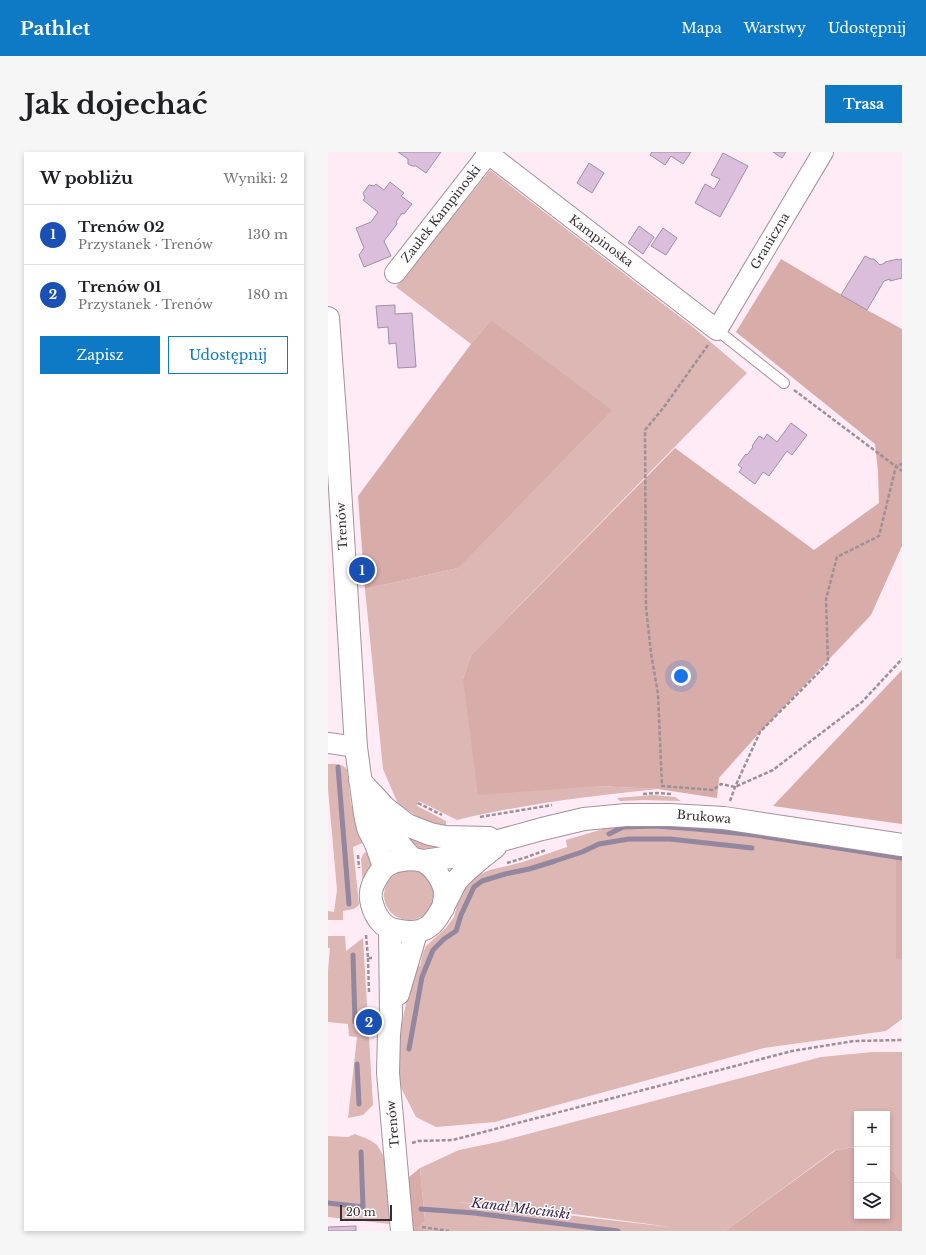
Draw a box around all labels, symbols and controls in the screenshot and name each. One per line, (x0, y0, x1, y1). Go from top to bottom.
text: Pathlet (20, 17, 90, 40)
text: Mapa (682, 19, 722, 37)
text: Warstwy (744, 19, 806, 37)
text: Udostępnij (828, 19, 906, 37)
button: Trasa (825, 85, 902, 123)
text: Jak dojechać (24, 87, 208, 122)
street label: Zaułek Kampinoski (398, 162, 483, 265)
text: W pobliżu (40, 168, 133, 189)
text: Wyniki: 2 (224, 170, 288, 187)
street label: Graniczna (747, 209, 792, 272)
street label: Kampinoska (566, 212, 637, 270)
text: Trenów 02 (78, 217, 165, 236)
text: 1 (50, 226, 56, 243)
text: 130 m (247, 226, 288, 243)
text: Przystanek · Trenów (78, 236, 213, 253)
text: Trenów 01 (78, 277, 161, 296)
text: 2 (49, 286, 57, 303)
text: 180 m (247, 286, 288, 303)
text: Przystanek · Trenów (78, 296, 213, 313)
button: Zapisz (40, 336, 160, 374)
button: Udostępnij (168, 336, 288, 374)
street label: Trenów (333, 501, 350, 550)
pin: 1 (349, 555, 375, 585)
your location (671, 666, 691, 686)
street label: Brukowa (676, 807, 732, 826)
pin: 2 (356, 1007, 382, 1037)
street label: Trenów (383, 1099, 402, 1148)
map controls (854, 1111, 890, 1219)
button: + (854, 1111, 890, 1147)
button: − (854, 1147, 890, 1183)
button: layers (854, 1183, 890, 1219)
water label: Kanał Młociński (470, 1194, 572, 1223)
scale bar (340, 1203, 392, 1222)
text: 20 m (346, 1205, 376, 1219)

